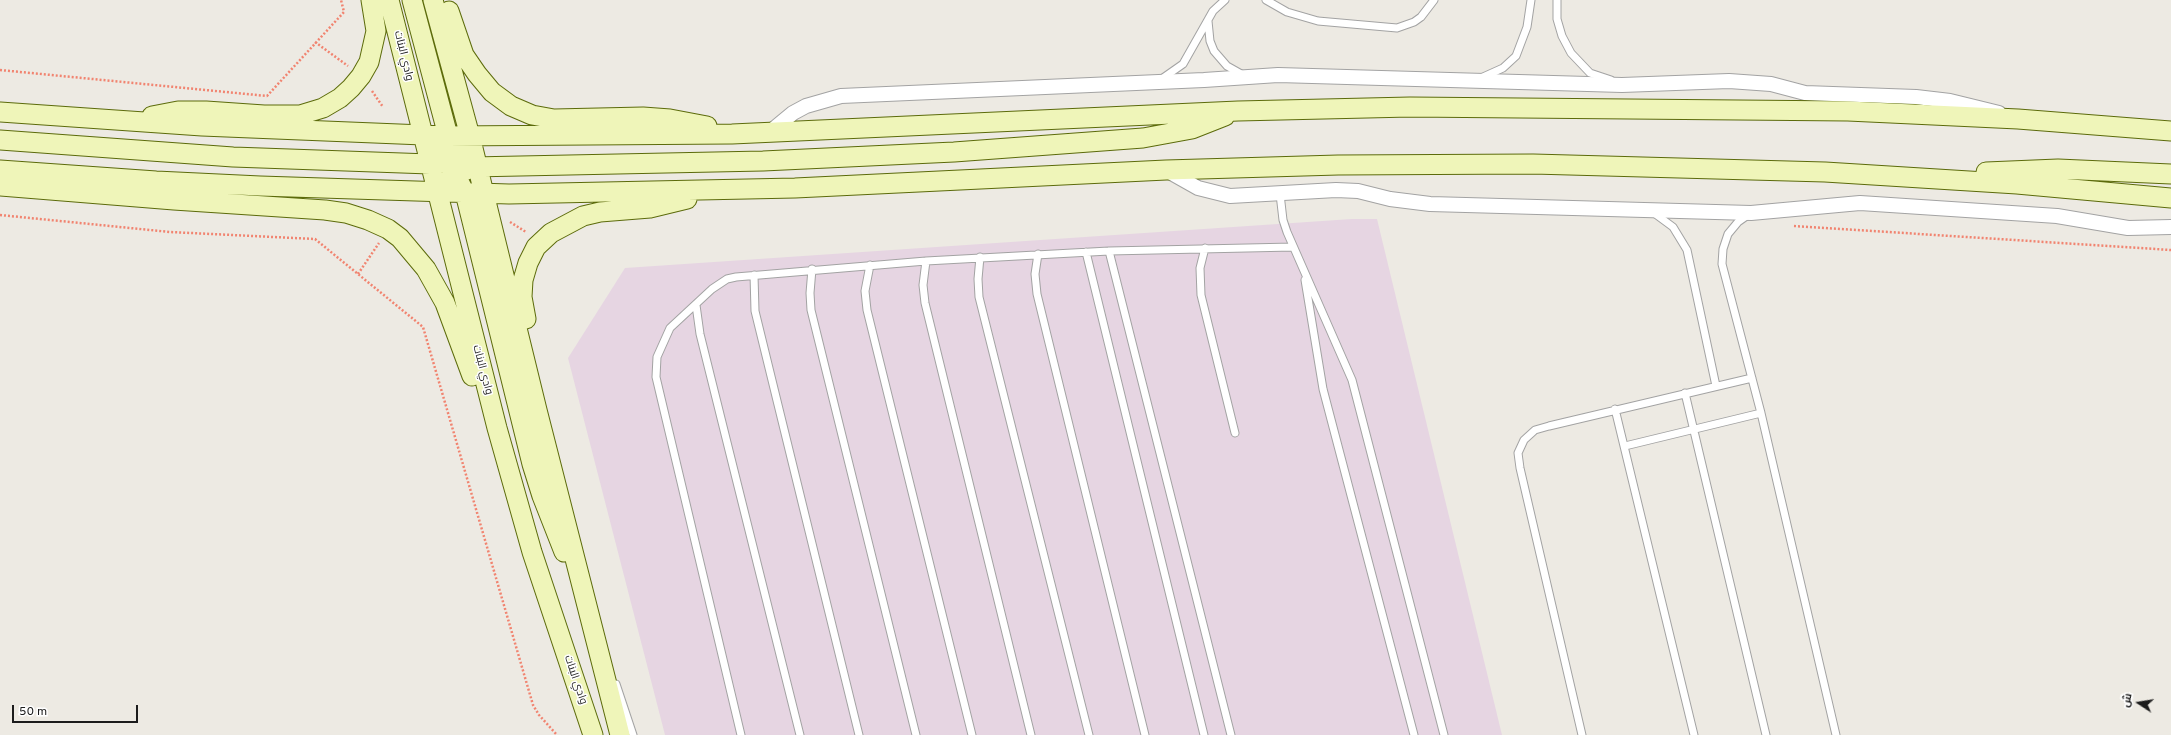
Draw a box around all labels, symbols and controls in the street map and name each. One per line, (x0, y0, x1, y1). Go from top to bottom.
street label: وادي البنات (390, 30, 416, 82)
street label: وادي البنات (469, 344, 495, 396)
street label: وادي البنات (560, 654, 590, 706)
north arrow (2119, 683, 2159, 723)
text: ش (2119, 692, 2136, 709)
scale bar (14, 697, 140, 723)
text: 50 m (19, 704, 47, 720)

